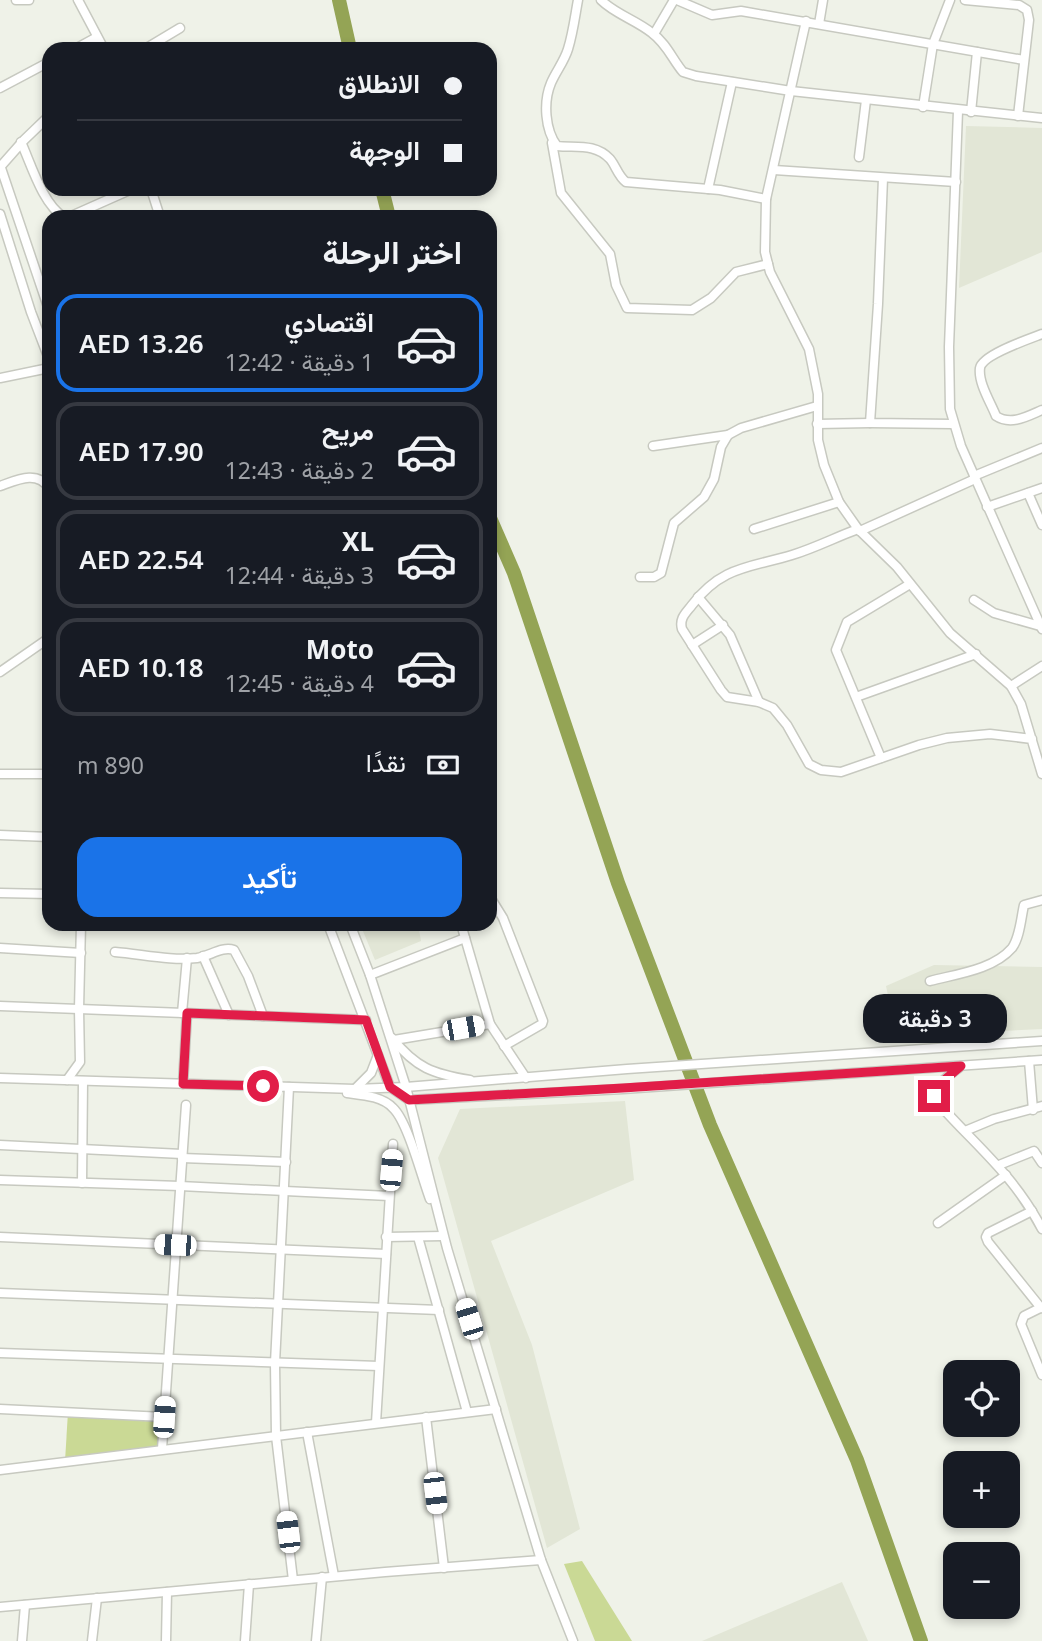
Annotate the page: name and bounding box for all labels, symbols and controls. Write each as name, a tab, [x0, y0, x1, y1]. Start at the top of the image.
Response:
text: الانطلاق	[338, 65, 420, 101]
text: الوجهة	[349, 132, 420, 168]
text: اختر الرحلة	[322, 230, 462, 273]
text: اقتصادي	[285, 304, 374, 340]
icon: car	[395, 312, 458, 375]
text: AED 13.26	[79, 325, 204, 361]
text: 1 دقيقة · 12:42	[225, 346, 374, 378]
text: مريح	[322, 412, 374, 448]
icon: car	[395, 420, 458, 483]
text: AED 17.90	[79, 433, 204, 469]
text: 2 دقيقة · 12:43	[225, 454, 374, 486]
text: XL	[342, 523, 374, 559]
icon: car	[395, 528, 458, 591]
text: AED 22.54	[79, 541, 204, 577]
text: 3 دقيقة · 12:44	[225, 559, 374, 591]
text: Moto	[306, 631, 374, 667]
icon: car	[395, 636, 458, 699]
text: AED 10.18	[79, 649, 204, 685]
text: 4 دقيقة · 12:45	[225, 667, 374, 699]
text: نقدًا	[366, 744, 406, 780]
icon: cash	[424, 746, 462, 784]
text: 890 m	[77, 749, 144, 781]
button: تأكيد	[77, 837, 462, 917]
callout: 3 دقيقة	[862, 995, 1006, 1044]
text: 3 دقيقة	[898, 1002, 972, 1034]
car	[441, 1014, 486, 1042]
route start	[247, 1070, 279, 1102]
route end	[918, 1080, 950, 1112]
car	[379, 1148, 404, 1192]
car	[154, 1234, 197, 1256]
car	[453, 1296, 486, 1342]
map controls	[943, 1360, 1020, 1619]
button: locate	[943, 1360, 1020, 1437]
car	[153, 1395, 176, 1439]
button: +	[943, 1451, 1020, 1528]
car	[423, 1471, 448, 1515]
car	[276, 1510, 301, 1554]
button: −	[943, 1542, 1020, 1619]

